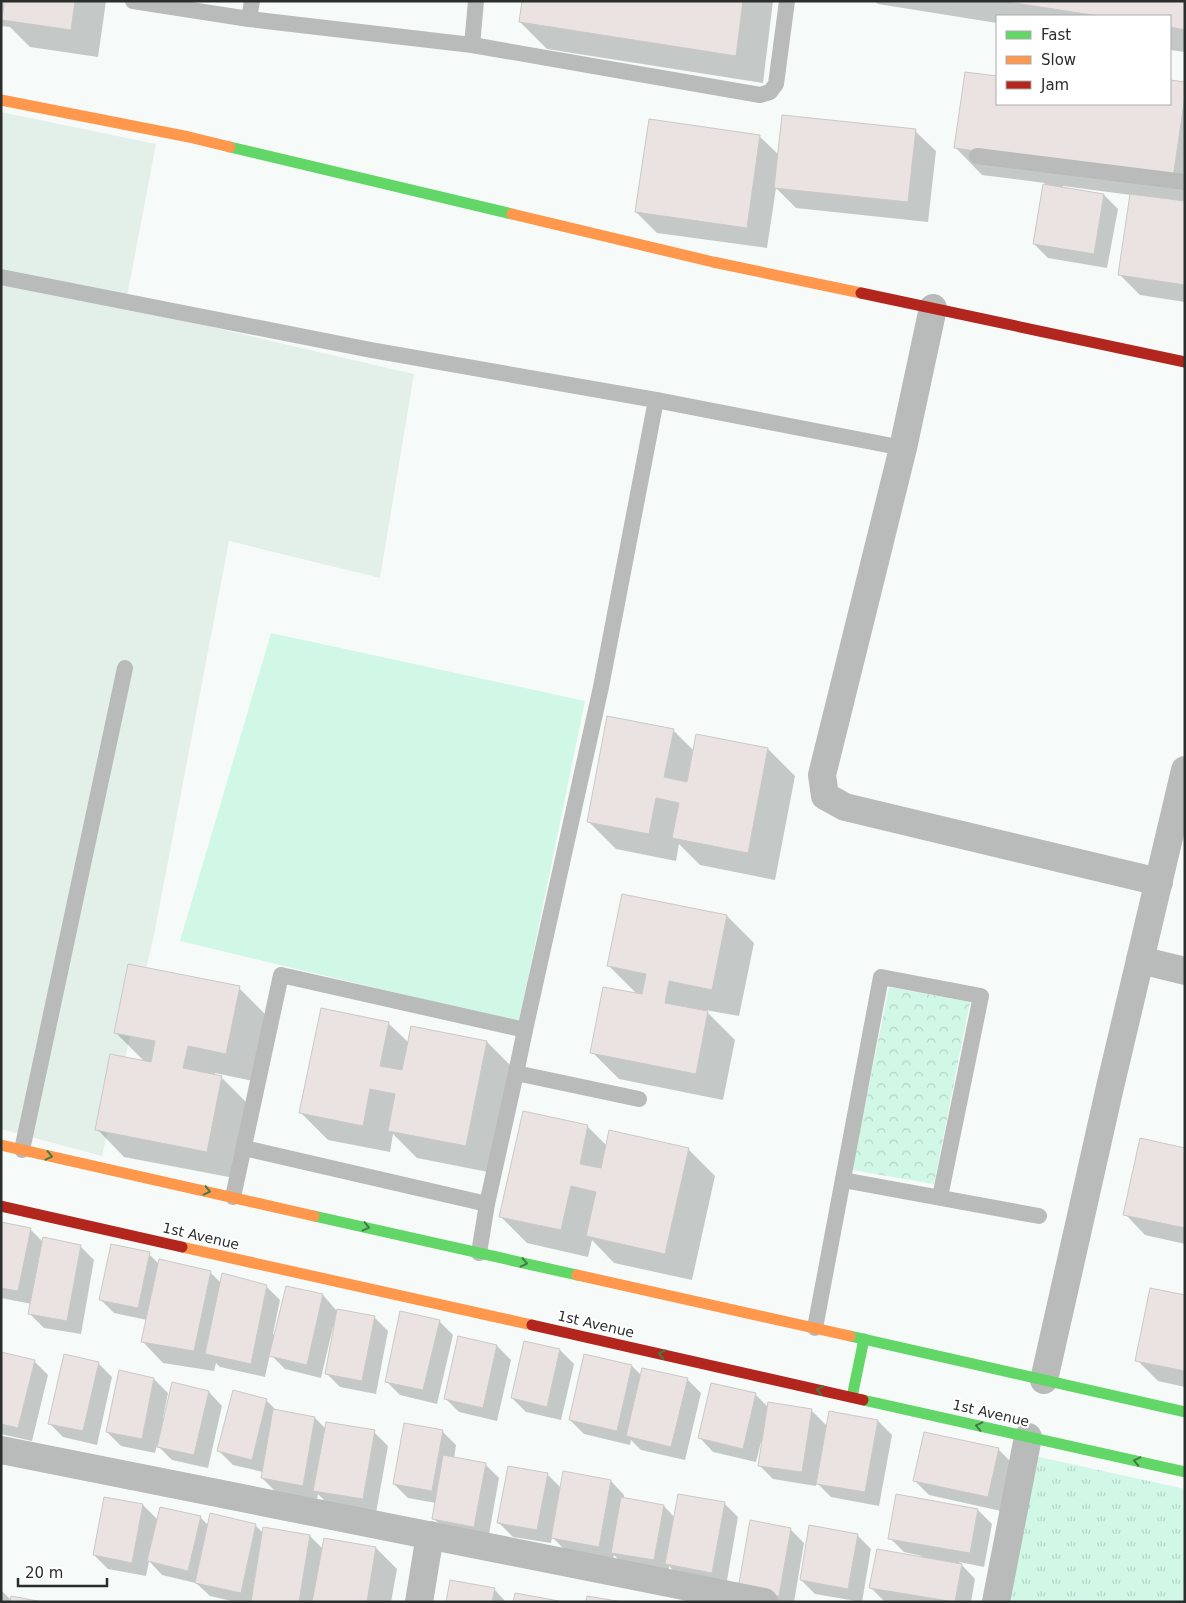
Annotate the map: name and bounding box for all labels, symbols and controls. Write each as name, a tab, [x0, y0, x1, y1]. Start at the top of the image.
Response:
legend	[996, 15, 1171, 105]
text: Fast	[1041, 26, 1071, 44]
text: Slow	[1041, 51, 1076, 69]
text: Jam	[1040, 76, 1069, 94]
one-way arrow	[44, 1150, 53, 1161]
one-way arrow	[203, 1186, 212, 1196]
street label: 1st Avenue	[161, 1219, 241, 1253]
one-way arrow	[361, 1221, 370, 1232]
one-way arrow	[520, 1257, 529, 1268]
street label: 1st Avenue	[556, 1307, 636, 1341]
one-way arrow	[657, 1350, 666, 1360]
one-way arrow	[816, 1385, 825, 1396]
street label: 1st Avenue	[951, 1396, 1031, 1430]
one-way arrow	[974, 1421, 983, 1432]
one-way arrow	[1133, 1456, 1142, 1467]
scale bar	[18, 1556, 106, 1588]
text: 20 m	[25, 1564, 63, 1582]

